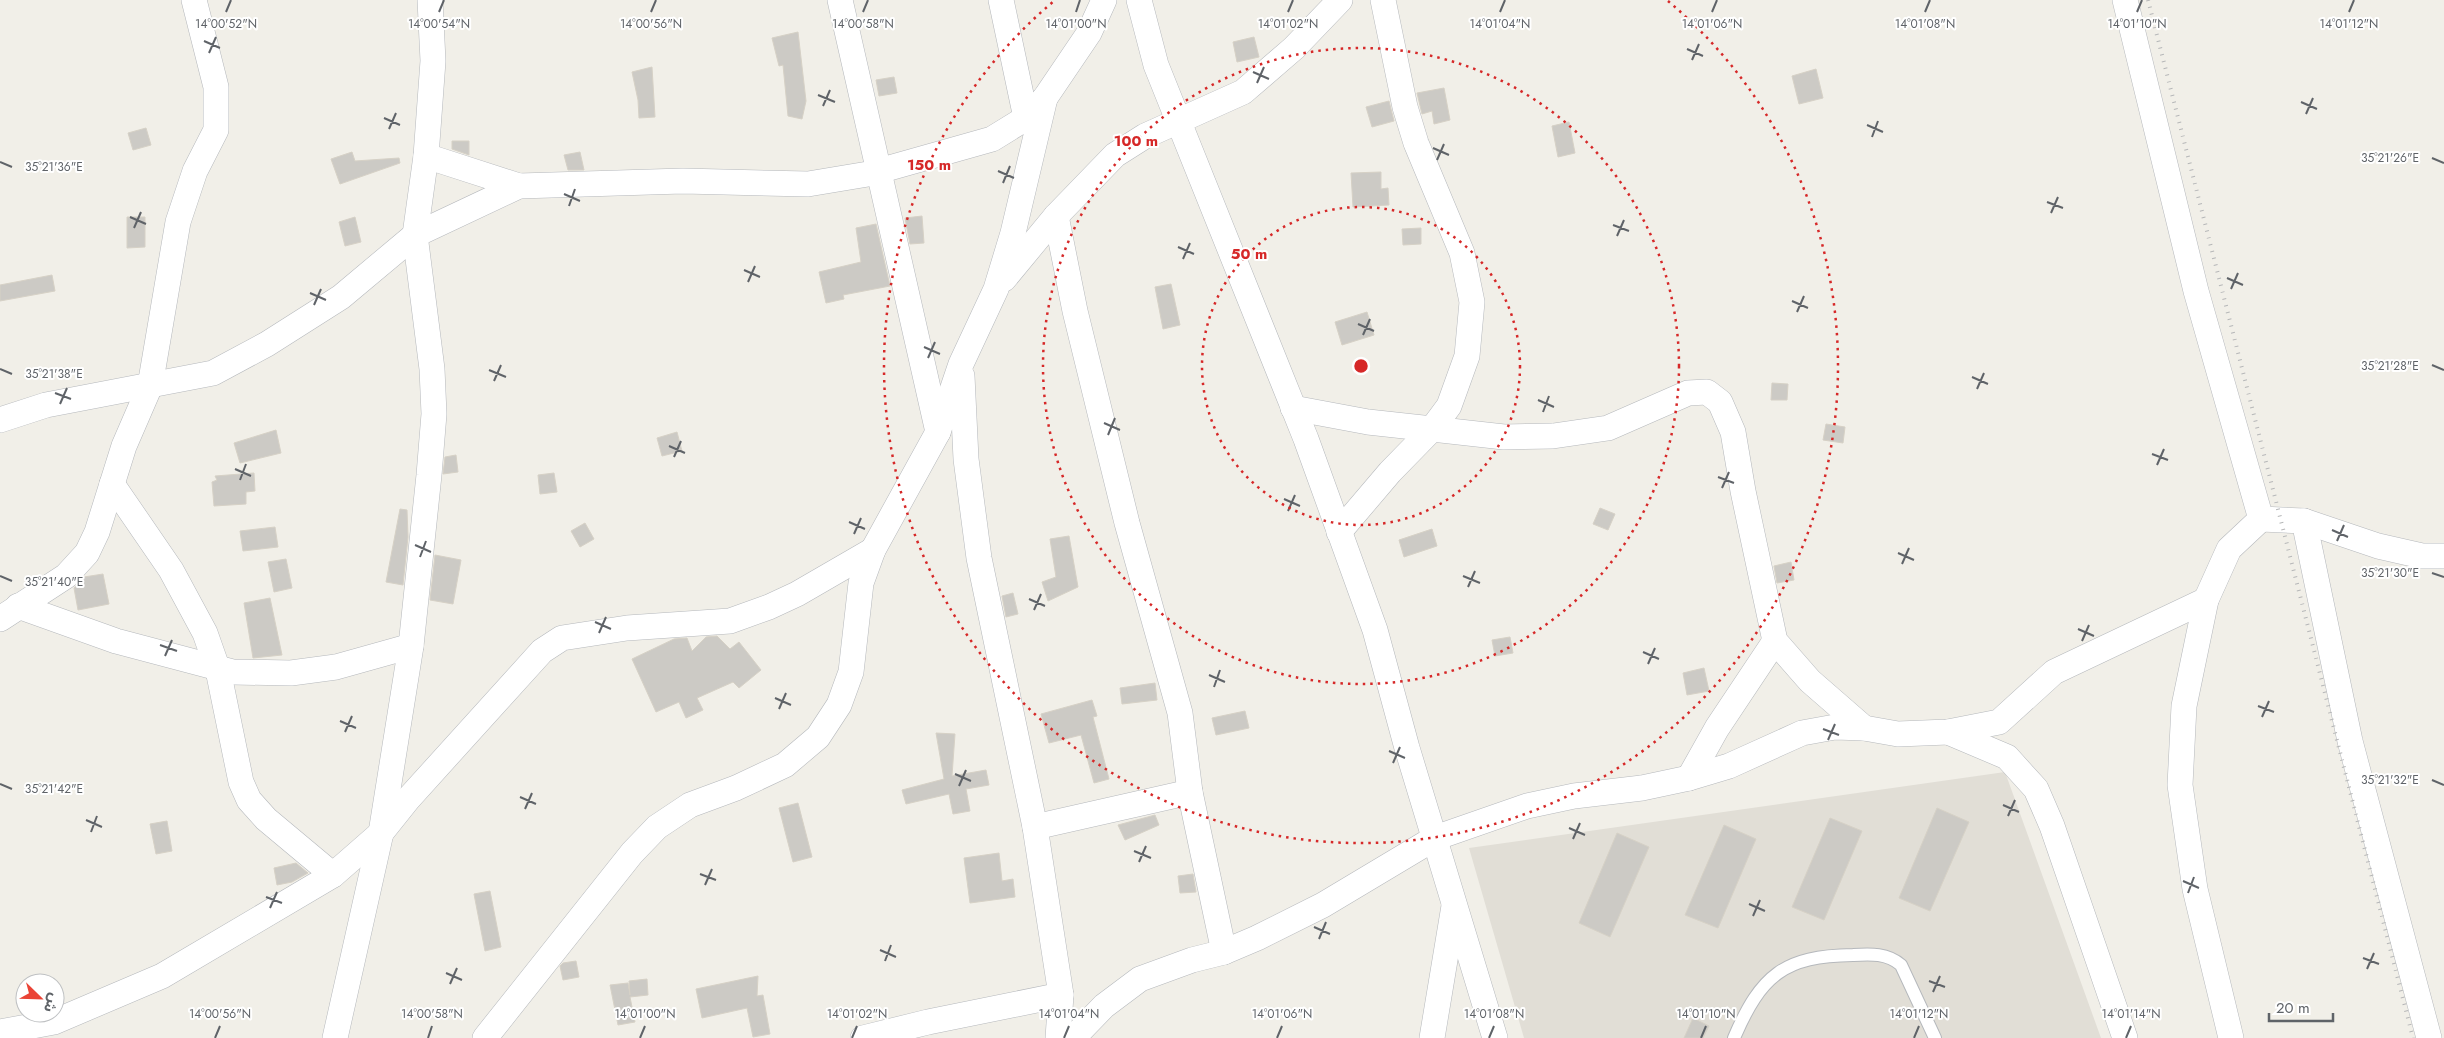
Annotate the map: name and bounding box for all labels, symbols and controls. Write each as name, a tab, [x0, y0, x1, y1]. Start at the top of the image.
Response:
text: 14°00'52"N	[195, 15, 257, 33]
text: 14°00'54"N	[408, 15, 470, 33]
text: 14°00'56"N	[620, 15, 682, 33]
text: 14°00'58"N	[832, 15, 894, 33]
text: 14°01'00"N	[1045, 15, 1107, 33]
text: 14°01'02"N	[1258, 15, 1318, 33]
text: 14°01'04"N	[1470, 15, 1530, 33]
text: 14°01'06"N	[1682, 15, 1742, 33]
text: 14°01'08"N	[1895, 15, 1955, 33]
text: 14°01'10"N	[2107, 15, 2167, 33]
text: 14°01'12"N	[2320, 15, 2378, 33]
text: 100 m	[1114, 130, 1158, 152]
text: 35°21'26"E	[2361, 149, 2419, 167]
text: 150 m	[907, 154, 951, 176]
text: 35°21'36"E	[25, 158, 83, 176]
text: 50 m	[1231, 243, 1267, 265]
centre of rings	[1352, 357, 1370, 375]
text: 35°21'28"E	[2361, 357, 2419, 375]
text: 35°21'38"E	[25, 365, 83, 383]
text: 35°21'30"E	[2361, 564, 2419, 582]
text: 35°21'40"E	[25, 573, 83, 591]
text: 35°21'32"E	[2361, 771, 2419, 789]
text: 35°21'42"E	[25, 780, 83, 798]
north arrow	[15, 973, 65, 1023]
text: ش	[39, 990, 65, 1016]
scale bar	[2269, 990, 2333, 1022]
text: 20 m	[2276, 997, 2310, 1019]
text: 14°00'56"N	[189, 1005, 251, 1023]
text: 14°00'58"N	[401, 1005, 463, 1023]
text: 14°01'00"N	[614, 1005, 676, 1023]
text: 14°01'02"N	[827, 1005, 887, 1023]
text: 14°01'04"N	[1039, 1005, 1099, 1023]
text: 14°01'06"N	[1252, 1005, 1312, 1023]
text: 14°01'08"N	[1464, 1005, 1524, 1023]
text: 14°01'10"N	[1676, 1005, 1736, 1023]
text: 14°01'12"N	[1890, 1005, 1948, 1023]
text: 14°01'14"N	[2101, 1005, 2161, 1023]

